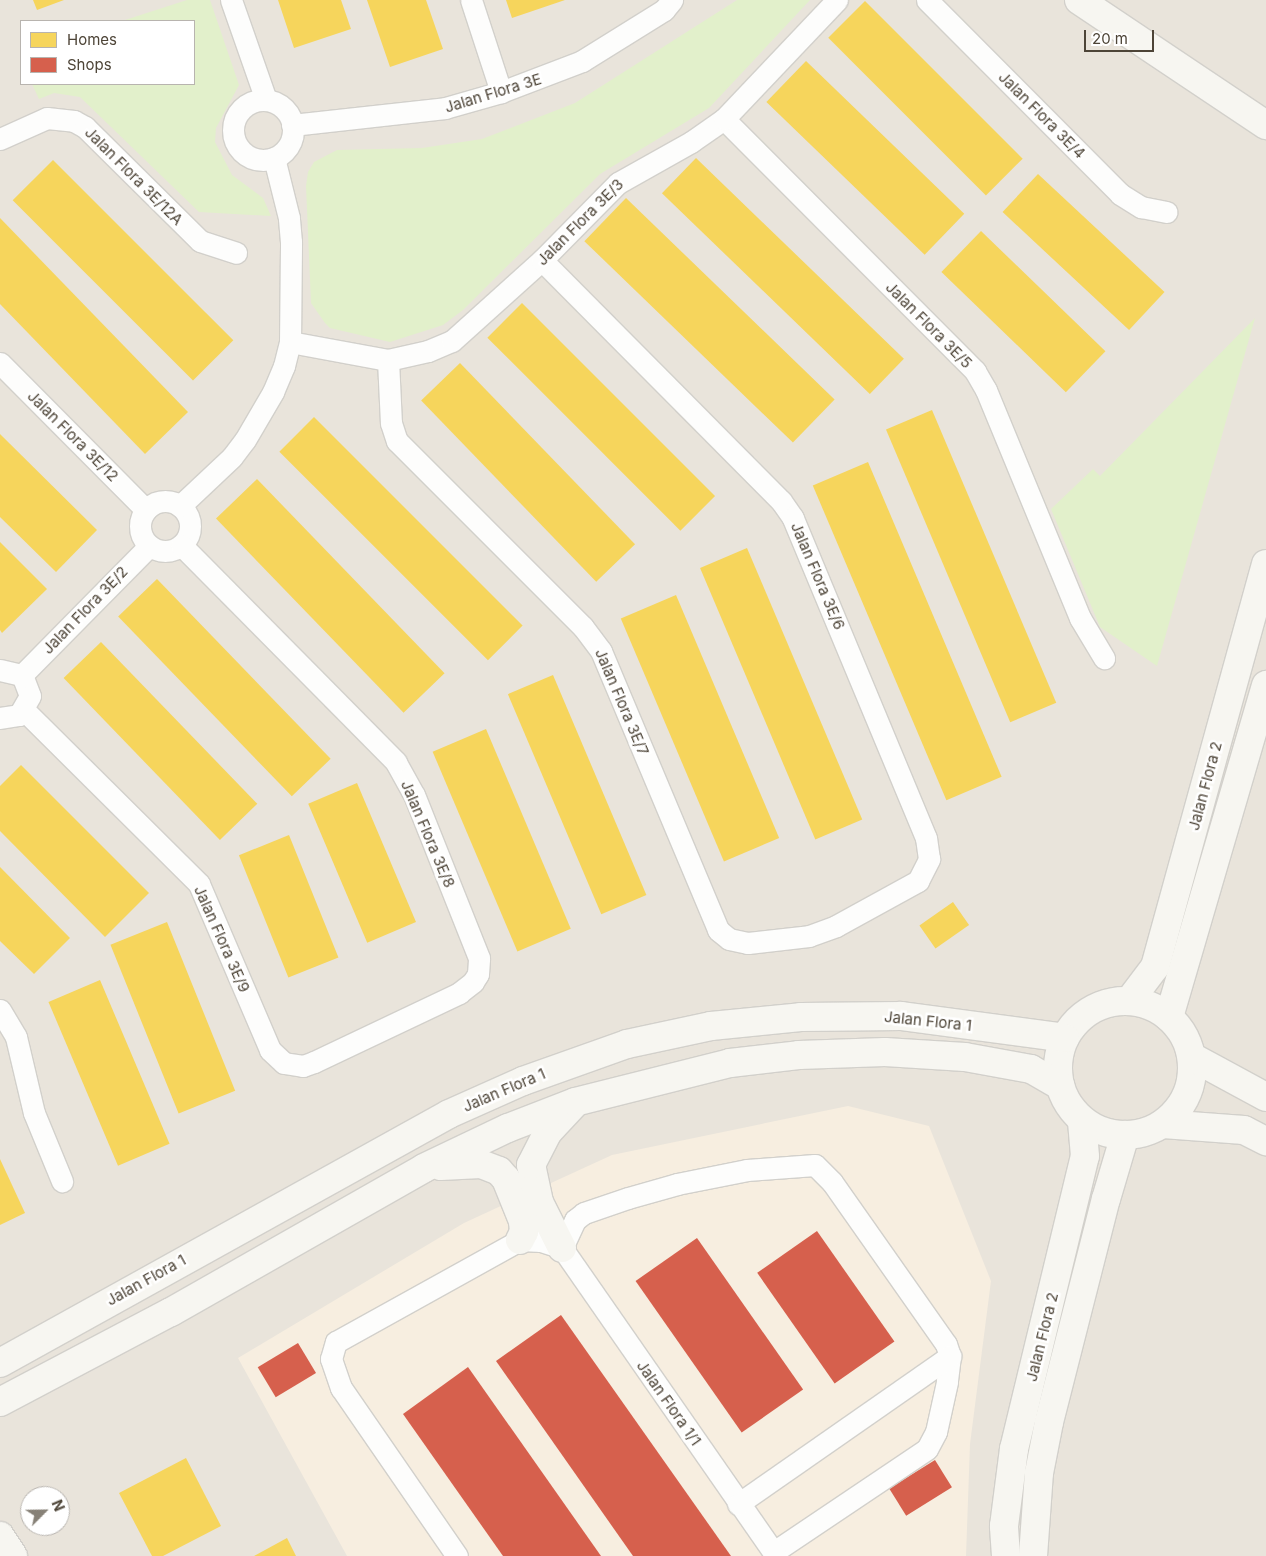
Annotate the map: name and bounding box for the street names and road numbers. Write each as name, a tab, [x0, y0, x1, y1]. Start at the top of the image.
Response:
street label: Jalan Flora 3E/4	[995, 68, 1089, 162]
street label: Jalan Flora 3E	[442, 70, 544, 116]
street label: Jalan Flora 3E/12A	[81, 123, 187, 229]
street label: Jalan Flora 3E/3	[533, 175, 627, 269]
street label: Jalan Flora 3E/5	[882, 278, 976, 372]
street label: Jalan Flora 3E/12	[24, 387, 122, 485]
street label: Jalan Flora 3E/6	[787, 520, 849, 632]
street label: Jalan Flora 3E/2	[39, 562, 131, 658]
street label: Jalan Flora 3E/7	[591, 646, 653, 758]
street label: Jalan Flora 2	[1185, 740, 1225, 832]
street label: Jalan Flora 3E/8	[397, 778, 459, 890]
street label: Jalan Flora 3E/9	[190, 883, 254, 995]
street label: Jalan Flora 1	[883, 1007, 973, 1035]
street label: Jalan Flora 1	[460, 1065, 548, 1115]
street label: Jalan Flora 1	[103, 1251, 189, 1309]
street label: Jalan Flora 2	[1022, 1291, 1062, 1383]
street label: Jalan Flora 1/1	[633, 1357, 705, 1449]

